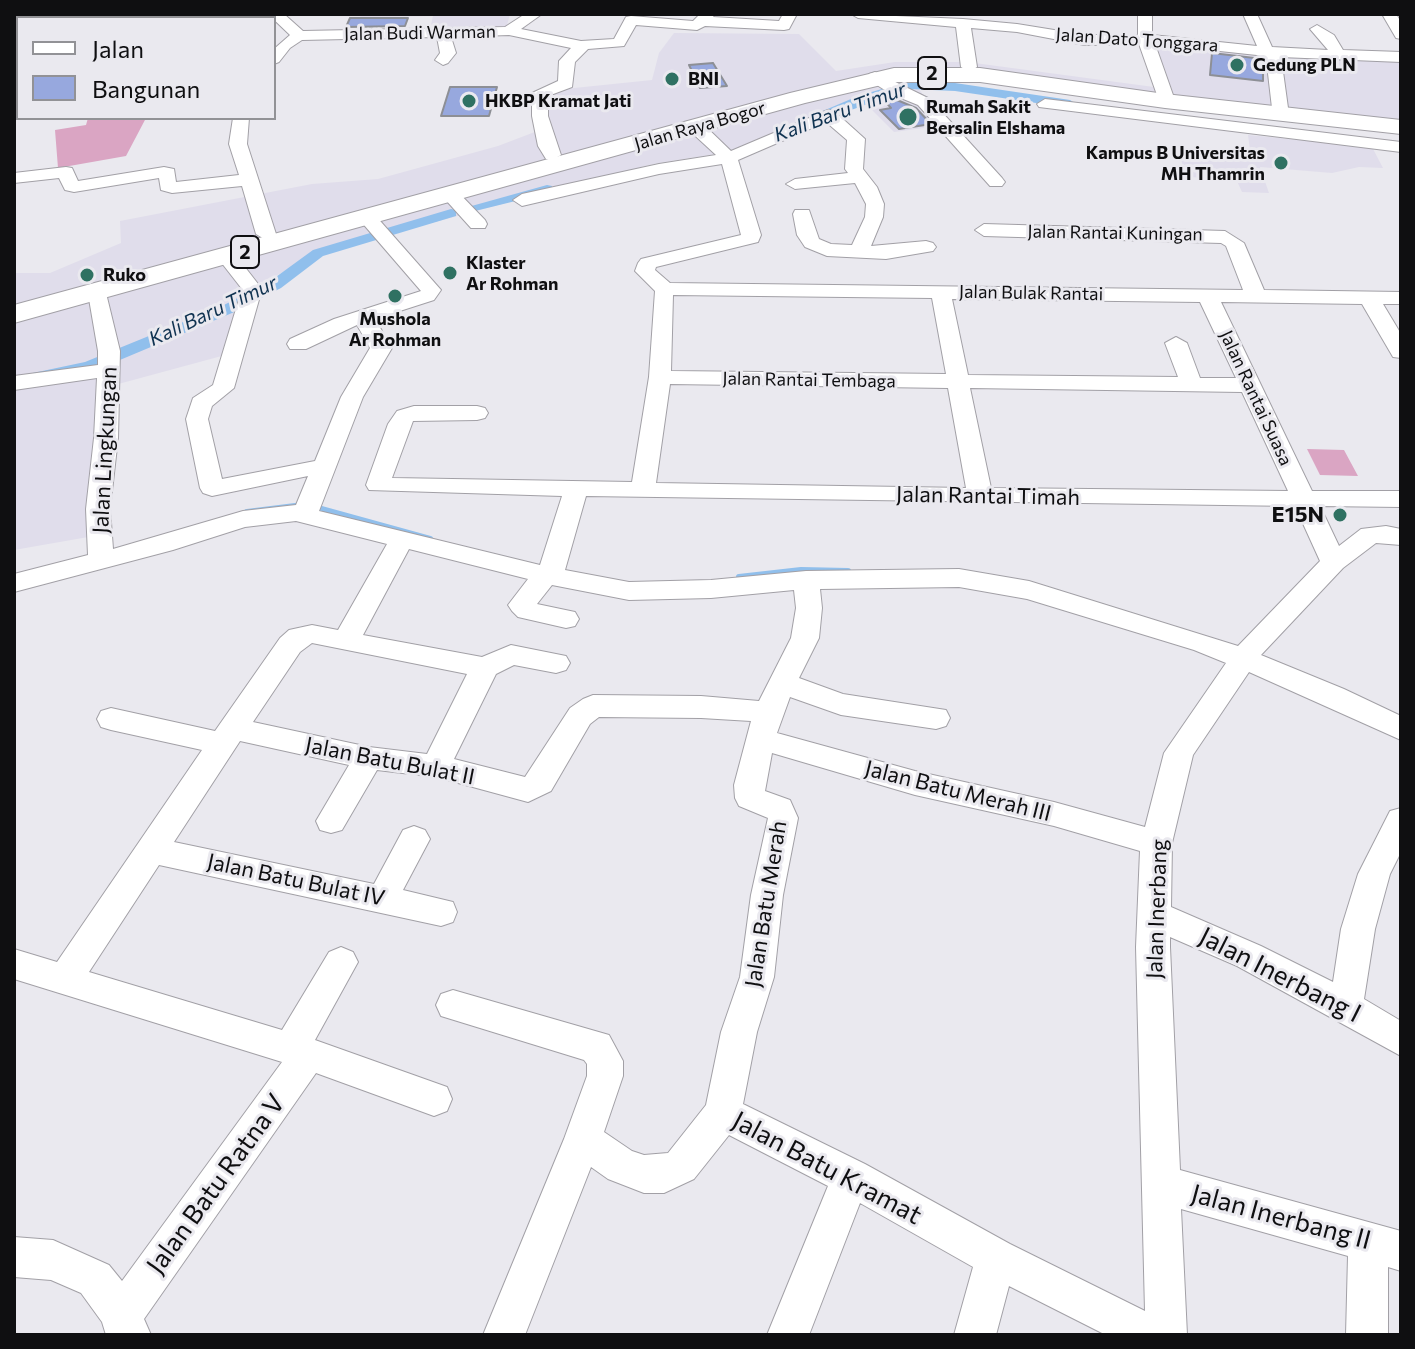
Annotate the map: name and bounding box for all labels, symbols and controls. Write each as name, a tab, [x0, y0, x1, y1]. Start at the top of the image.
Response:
legend	[16, 16, 276, 120]
street label: Jalan Budi Warman	[344, 21, 496, 45]
street label: Jalan Dato Tonggara	[1055, 24, 1219, 56]
text: Jalan	[92, 34, 144, 63]
place label: Gedung PLN	[1253, 54, 1356, 76]
marker: Gedung PLN	[1228, 56, 1246, 74]
road number: 2	[918, 57, 946, 89]
place label: BNI	[688, 68, 719, 90]
marker: BNI	[663, 70, 681, 88]
text: Bangunan	[92, 74, 200, 103]
water label: Kali Baru Timur	[771, 77, 909, 147]
place label: HKBP Kramat Jati	[485, 90, 632, 112]
marker: HKBP Kramat Jati	[460, 92, 478, 110]
place label: Rumah Sakit Bersalin Elshama	[926, 96, 1065, 138]
street label: Jalan Raya Bogor	[632, 97, 768, 155]
marker: Rumah Sakit Bersalin Elshama	[897, 106, 919, 128]
place label: Kampus B Universitas MH Thamrin	[1086, 142, 1265, 184]
marker: Kampus B Universitas MH Thamrin	[1272, 154, 1290, 172]
street label: Jalan Rantai Kuningan	[1027, 221, 1203, 245]
road number: 2	[231, 236, 259, 268]
place label: Klaster Ar Rohman	[466, 252, 558, 294]
place label: Ruko	[103, 264, 146, 286]
marker: Klaster Ar Rohman	[441, 264, 459, 282]
marker: Ruko	[78, 266, 96, 284]
water label: Kali Baru Timur	[145, 271, 281, 351]
street label: Jalan Bulak Rantai	[959, 281, 1103, 305]
marker: Mushola Ar Rohman	[386, 287, 404, 305]
place label: Mushola Ar Rohman	[349, 308, 441, 350]
street label: Jalan Rantai Suasa	[1215, 327, 1297, 469]
street label: Jalan Lingkungan	[87, 366, 123, 534]
street label: Jalan Rantai Tembaga	[722, 368, 896, 392]
street label: Jalan Rantai Timah	[896, 481, 1080, 511]
place label: E15N	[1272, 502, 1324, 528]
marker: E15N	[1331, 506, 1349, 524]
street label: Jalan Batu Bulat II	[303, 732, 477, 790]
street label: Jalan Batu Merah III	[862, 755, 1054, 827]
street label: Jalan Batu Merah	[740, 819, 792, 989]
street label: Jalan Inerbang	[1141, 839, 1173, 979]
street label: Jalan Batu Bulat IV	[205, 848, 387, 912]
street label: Jalan Inerbang I	[1194, 921, 1366, 1029]
street label: Jalan Batu Ratna V	[140, 1088, 292, 1280]
street label: Jalan Batu Kramat	[727, 1105, 927, 1231]
street label: Jalan Inerbang II	[1188, 1178, 1374, 1256]

